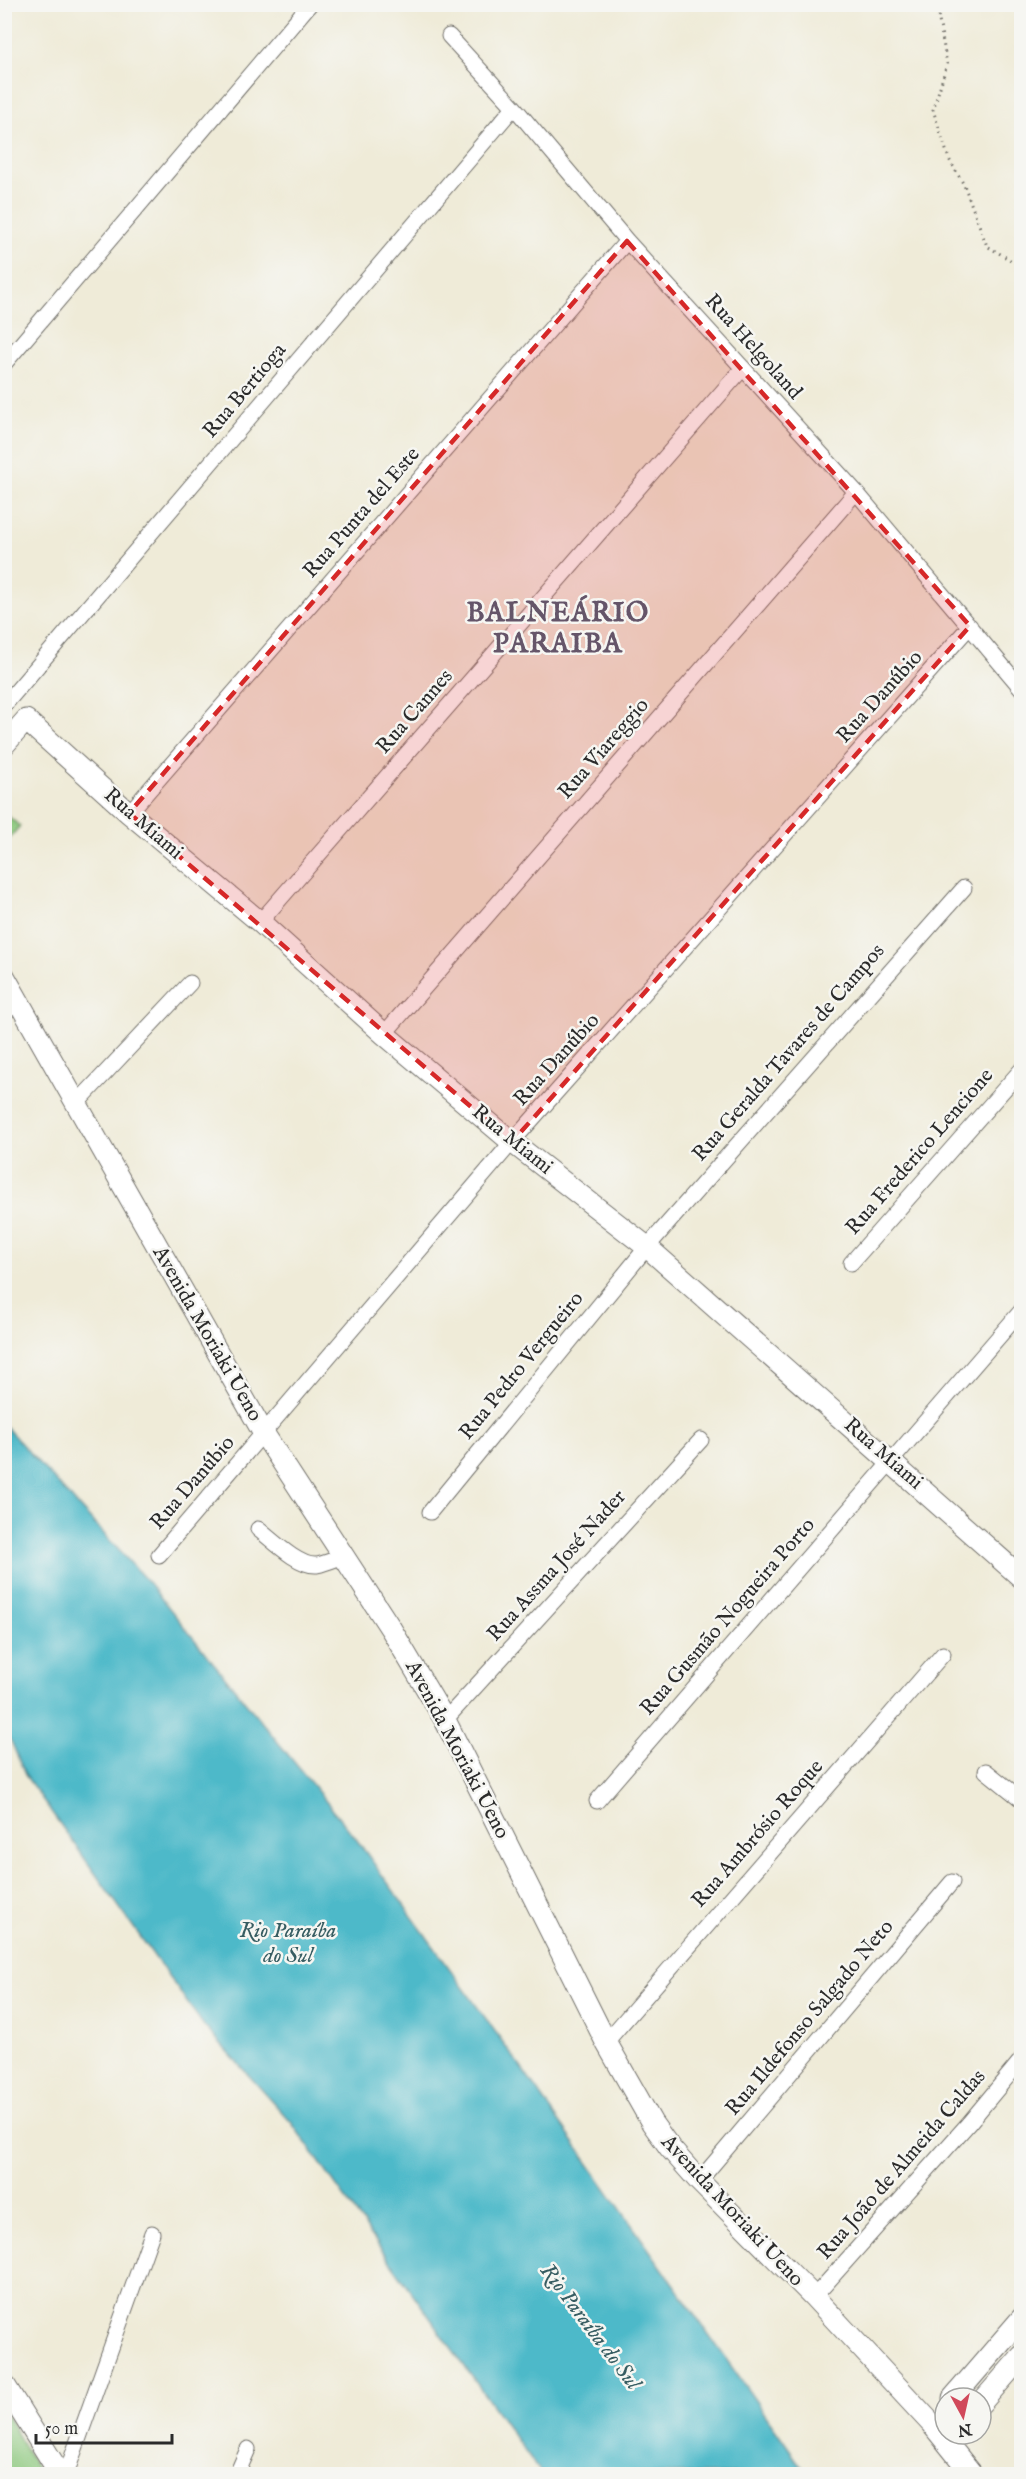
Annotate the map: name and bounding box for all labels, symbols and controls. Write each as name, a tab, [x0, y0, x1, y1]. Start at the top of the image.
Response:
street label: Rua Helgoland	[698, 288, 808, 406]
street label: Rua Bertioga	[197, 337, 293, 444]
street label: Rua Punta del Este	[298, 441, 427, 584]
district label: BALNEÁRIO PARAIBA	[466, 595, 650, 662]
street label: Rua Danúbio	[831, 645, 929, 749]
street label: Rua Cannes	[371, 664, 459, 760]
street label: Rua Viareggio	[553, 693, 655, 805]
street label: Rua Miami	[98, 782, 188, 866]
street label: Rua Geralda Tavares de Campos	[687, 938, 891, 1168]
street label: Rua Danúbio	[508, 1008, 606, 1112]
street label: Rua Frederico Lencione	[840, 1063, 1000, 1241]
street label: Rua Miami	[466, 1099, 558, 1181]
street label: Avenida Moriaki Ueno	[145, 1241, 268, 1427]
street label: Rua Pedro Vergueiro	[454, 1286, 590, 1446]
street label: Rua Miami	[838, 1412, 928, 1496]
street label: Rua Danúbio	[145, 1430, 241, 1536]
street label: Rua Assma José Nader	[482, 1484, 633, 1648]
street label: Rua Gusmão Nogueira Porto	[635, 1512, 821, 1722]
street label: Avenida Moriaki Ueno	[398, 1655, 515, 1844]
street label: Rua Ambrósio Roque	[686, 1754, 830, 1914]
street label: Rua Ildefonso Salgado Neto	[720, 1914, 900, 2122]
water label: Rio Paraíba do Sul	[240, 1917, 337, 1970]
street label: Rua João de Almeida Caldas	[812, 2064, 992, 2266]
street label: Avenida Moriaki Ueno	[654, 2129, 809, 2293]
water label: Rio Paraíba do Sul	[533, 2258, 648, 2397]
north arrow	[933, 2386, 993, 2446]
scale bar	[36, 2407, 172, 2445]
text: 50 m	[45, 2418, 78, 2441]
text: N	[956, 2418, 974, 2440]

